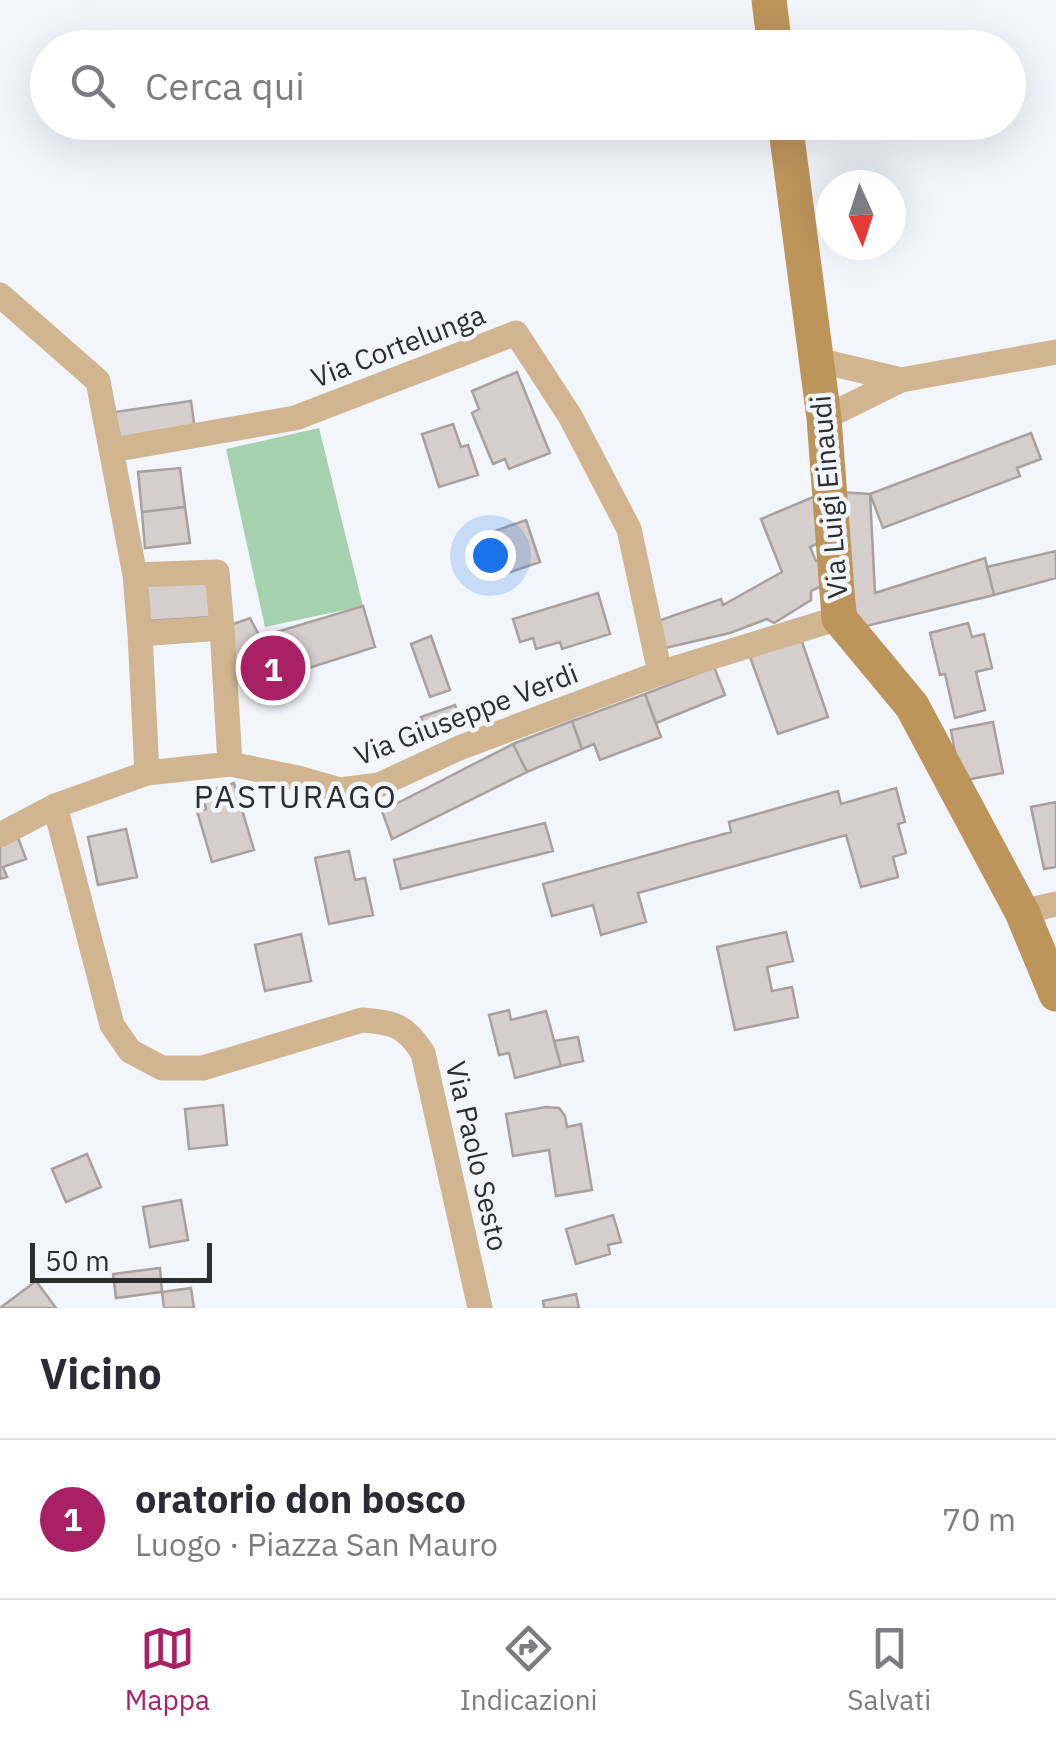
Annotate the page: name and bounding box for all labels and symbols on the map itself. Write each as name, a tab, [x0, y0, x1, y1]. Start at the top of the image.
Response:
north arrow	[816, 170, 906, 260]
street label: Via Cortelunga	[306, 295, 490, 396]
street label: Via Luigi Einaudi	[801, 394, 856, 600]
your location	[465, 530, 516, 581]
pin: 1	[240, 630, 306, 706]
street label: Via Giuseppe Verdi	[349, 654, 583, 773]
district label: PASTURAGO	[194, 775, 398, 817]
street label: Via Paolo Sesto	[438, 1058, 517, 1254]
scale bar	[30, 1238, 212, 1282]

